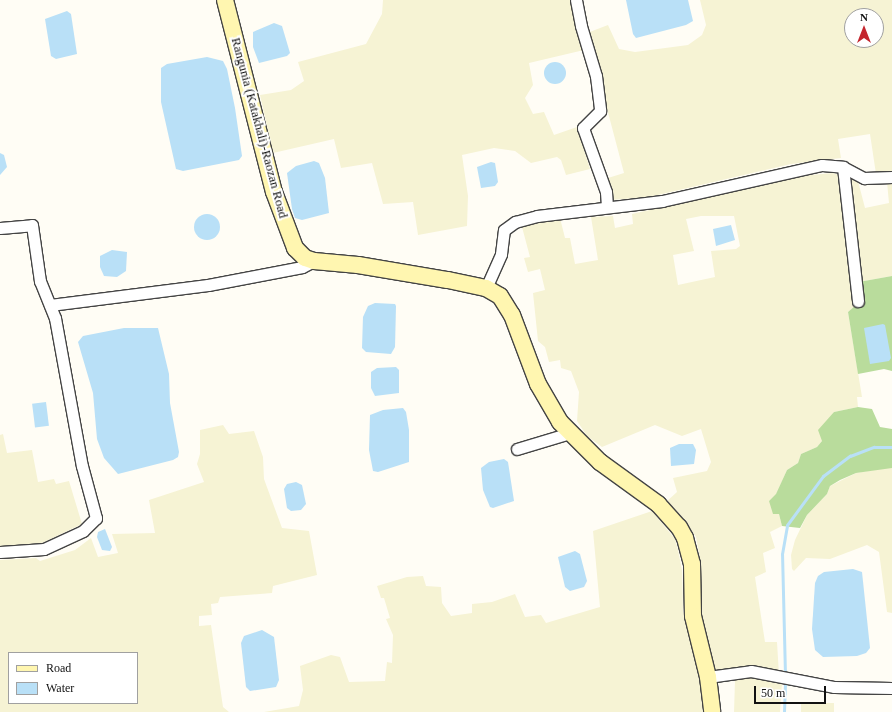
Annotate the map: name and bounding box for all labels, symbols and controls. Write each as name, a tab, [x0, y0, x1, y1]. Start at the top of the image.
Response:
north arrow	[844, 8, 884, 48]
text: N	[860, 11, 868, 23]
street label: Rangunia (Katakhali)-Raozan Road	[227, 36, 291, 220]
legend	[8, 652, 138, 704]
text: Road	[46, 661, 71, 675]
scale bar	[756, 678, 828, 704]
text: Water	[46, 681, 74, 695]
text: 50 m	[761, 686, 785, 700]

